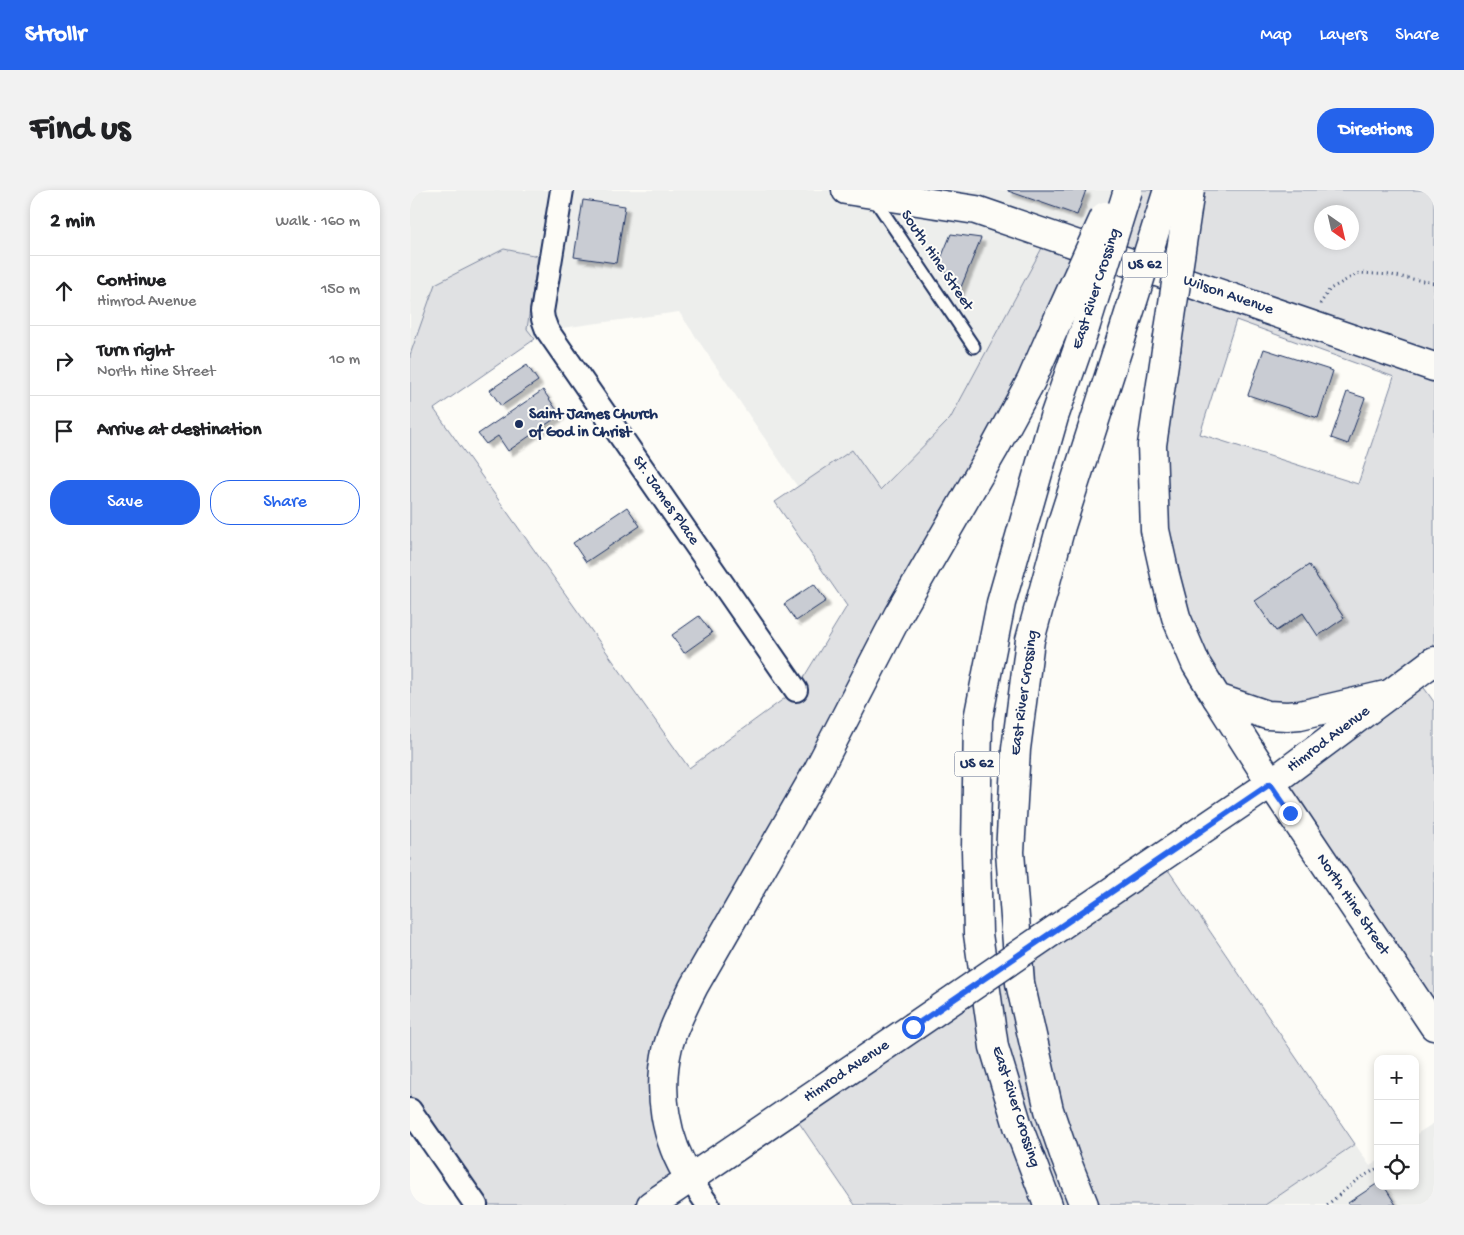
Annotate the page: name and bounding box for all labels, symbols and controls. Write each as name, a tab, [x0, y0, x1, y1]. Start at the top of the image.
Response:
text: Strollr	[25, 21, 86, 50]
text: Map	[1260, 25, 1292, 46]
text: Layers	[1320, 25, 1367, 46]
text: Share	[1395, 25, 1439, 46]
button: Directions	[1317, 108, 1434, 153]
text: Find us	[30, 110, 130, 151]
north arrow	[1314, 205, 1359, 250]
street label: South Hine Street	[895, 207, 977, 316]
text: 2 min	[50, 210, 95, 235]
text: Walk · 160 m	[275, 213, 360, 232]
street label: East River Crossing	[1068, 226, 1126, 352]
road number: US 62	[1122, 252, 1168, 278]
text: Continue	[97, 270, 166, 293]
street label: Wilson Avenue	[1180, 272, 1276, 321]
icon: ahead	[50, 277, 78, 305]
text: 150 m	[321, 281, 360, 300]
text: Himrod Avenue	[97, 293, 196, 312]
text: Turn right	[97, 340, 173, 363]
icon: right	[50, 347, 78, 375]
text: 10 m	[329, 351, 360, 370]
text: North Hine Street	[97, 363, 215, 382]
place label: Saint James Church of God in Christ	[528, 406, 658, 443]
icon: arrive	[50, 417, 78, 445]
marker: Saint James Church of God in Christ	[513, 418, 525, 430]
text: Arrive at destination	[97, 419, 261, 442]
street label: St. James Place	[627, 453, 703, 550]
button: Save	[50, 480, 200, 525]
button: Share	[210, 480, 360, 525]
street label: East River Crossing	[1007, 629, 1043, 757]
street label: Himrod Avenue	[1284, 702, 1375, 777]
road number: US 62	[954, 752, 1000, 776]
route end	[1279, 802, 1302, 825]
street label: North Hine Street	[1311, 851, 1394, 961]
route start	[902, 1016, 925, 1039]
street label: Himrod Avenue	[801, 1036, 894, 1108]
street label: East River Crossing	[986, 1044, 1044, 1170]
map controls	[1374, 1055, 1419, 1190]
button: +	[1374, 1055, 1419, 1100]
button: −	[1374, 1100, 1419, 1145]
button: locate	[1374, 1145, 1419, 1190]

